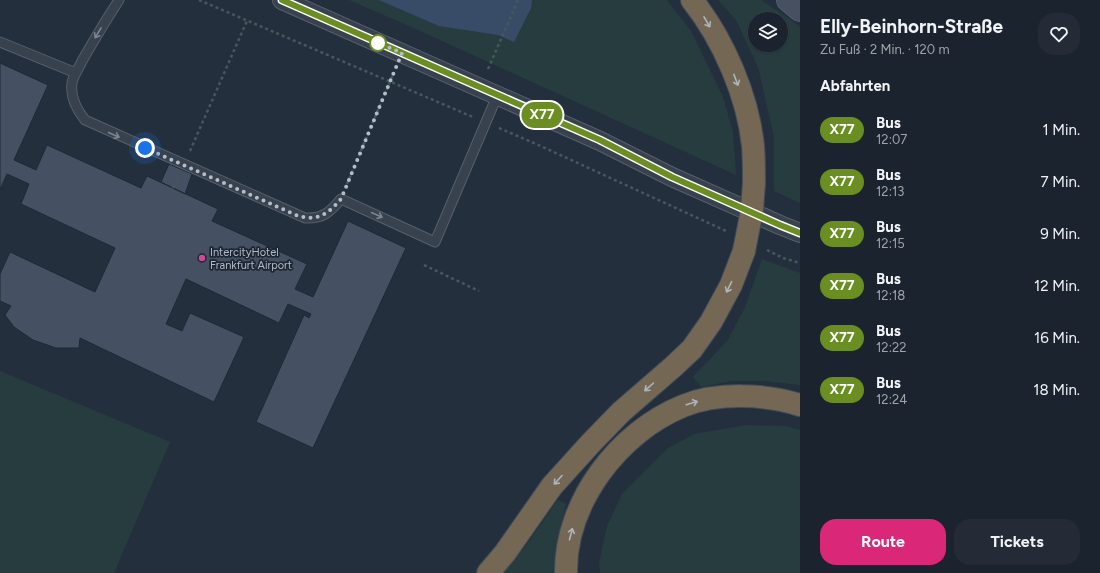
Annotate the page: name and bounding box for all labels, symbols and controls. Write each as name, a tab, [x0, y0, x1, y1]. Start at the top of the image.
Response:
map controls	[748, 12, 788, 52]
button: layers	[748, 12, 788, 52]
button: heart	[1038, 13, 1080, 55]
text: Elly-Beinhorn-Straße	[820, 15, 1003, 38]
one-way arrow	[703, 16, 711, 28]
one-way arrow	[93, 27, 101, 39]
unlabelled marker	[369, 34, 387, 52]
text: Zu Fuß · 2 Min. · 120 m	[820, 42, 949, 57]
one-way arrow	[732, 74, 740, 86]
text: Abfahrten	[820, 77, 890, 95]
line badge: X77	[519, 102, 565, 128]
text: X77	[529, 106, 555, 123]
text: Bus	[876, 114, 901, 132]
text: X77	[829, 121, 855, 138]
text: 1 Min.	[1042, 121, 1080, 139]
one-way arrow	[108, 131, 120, 139]
text: 12:07	[876, 132, 907, 147]
your location	[135, 138, 155, 158]
text: Bus	[876, 166, 901, 184]
text: X77	[829, 173, 855, 190]
text: 7 Min.	[1041, 173, 1080, 191]
text: 12:13	[876, 184, 904, 199]
one-way arrow	[370, 212, 382, 219]
text: Bus	[876, 218, 901, 236]
text: X77	[829, 225, 855, 242]
text: 9 Min.	[1040, 225, 1080, 243]
text: 12:15	[876, 236, 905, 251]
place label: IntercityHotel Frankfurt Airport	[210, 246, 292, 272]
marker: IntercityHotel Frankfurt Airport	[197, 253, 207, 263]
text: Bus	[876, 270, 901, 288]
text: X77	[829, 277, 855, 294]
text: 12 Min.	[1034, 277, 1080, 295]
one-way arrow	[725, 281, 732, 293]
text: 12:18	[876, 288, 905, 303]
text: Bus	[876, 322, 901, 340]
text: X77	[829, 329, 855, 346]
text: 16 Min.	[1034, 329, 1080, 347]
text: 12:22	[876, 340, 906, 355]
text: Bus	[876, 374, 901, 392]
text: X77	[829, 381, 855, 398]
text: 18 Min.	[1033, 381, 1080, 399]
one-way arrow	[644, 382, 654, 391]
text: 12:24	[876, 392, 907, 407]
one-way arrow	[686, 399, 699, 406]
one-way arrow	[553, 475, 563, 485]
button: Route	[820, 519, 946, 565]
button: Tickets	[954, 519, 1080, 565]
one-way arrow	[568, 528, 575, 541]

